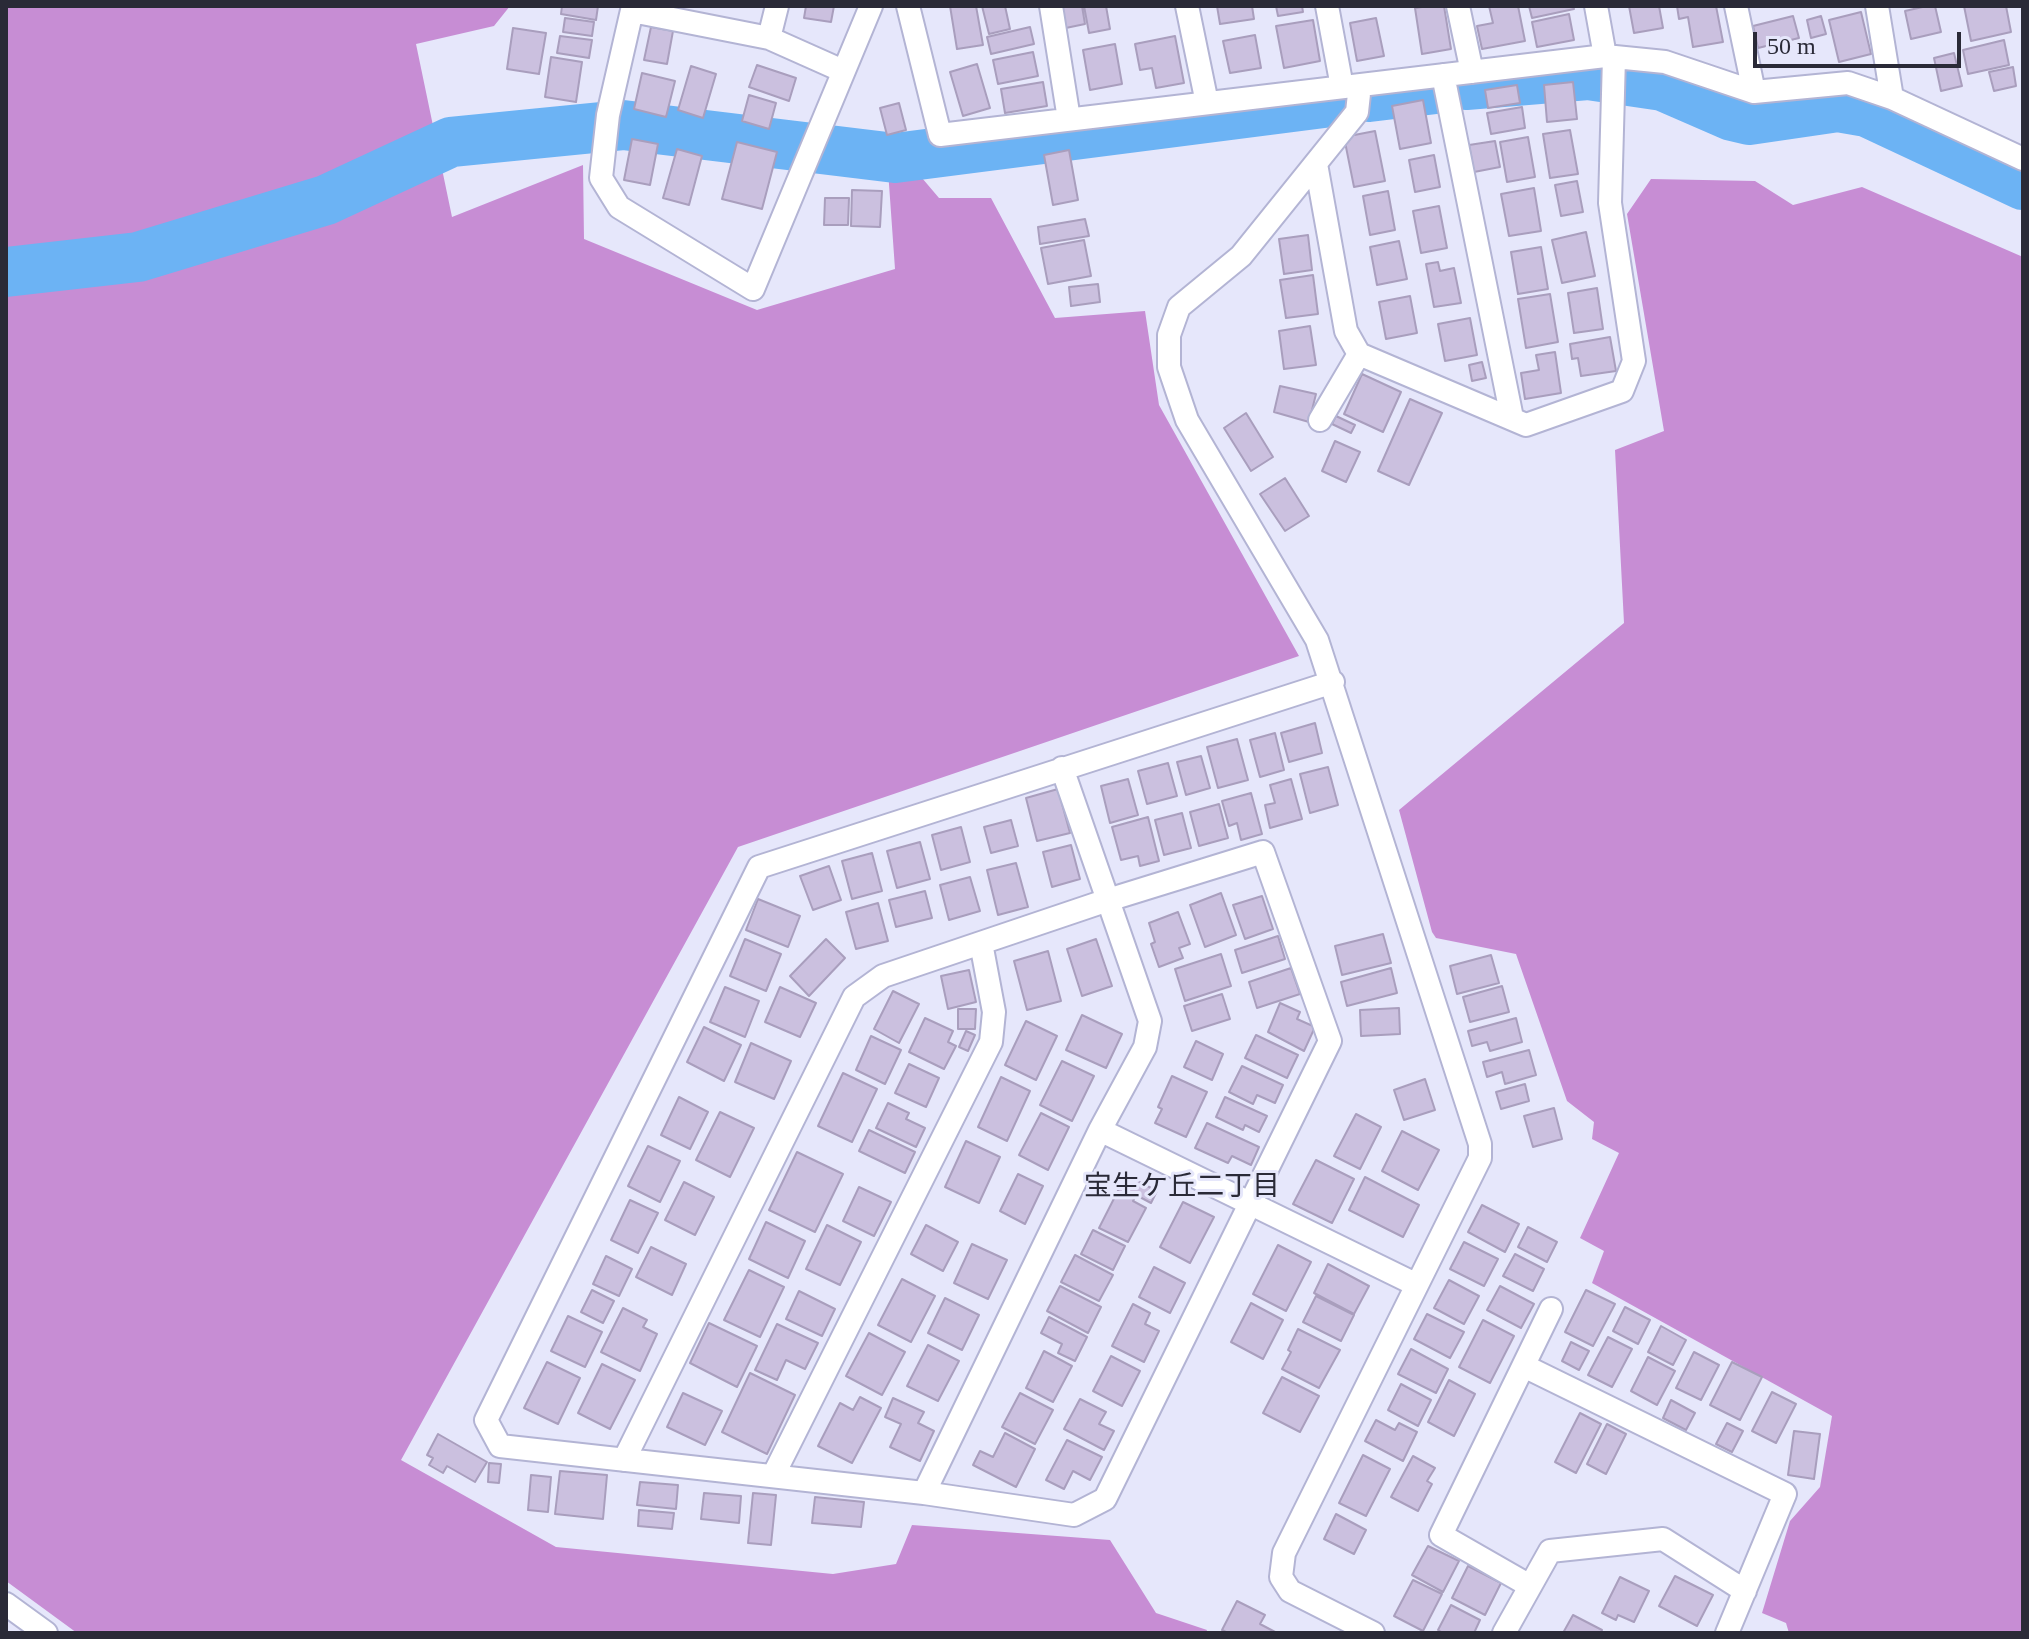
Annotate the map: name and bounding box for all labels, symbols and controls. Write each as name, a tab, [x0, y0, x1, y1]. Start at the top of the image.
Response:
scale bar	[1757, 16, 1965, 66]
text: 50 m	[1767, 33, 1816, 59]
district label: 宝生ケ丘二丁目	[1084, 1167, 1280, 1201]

